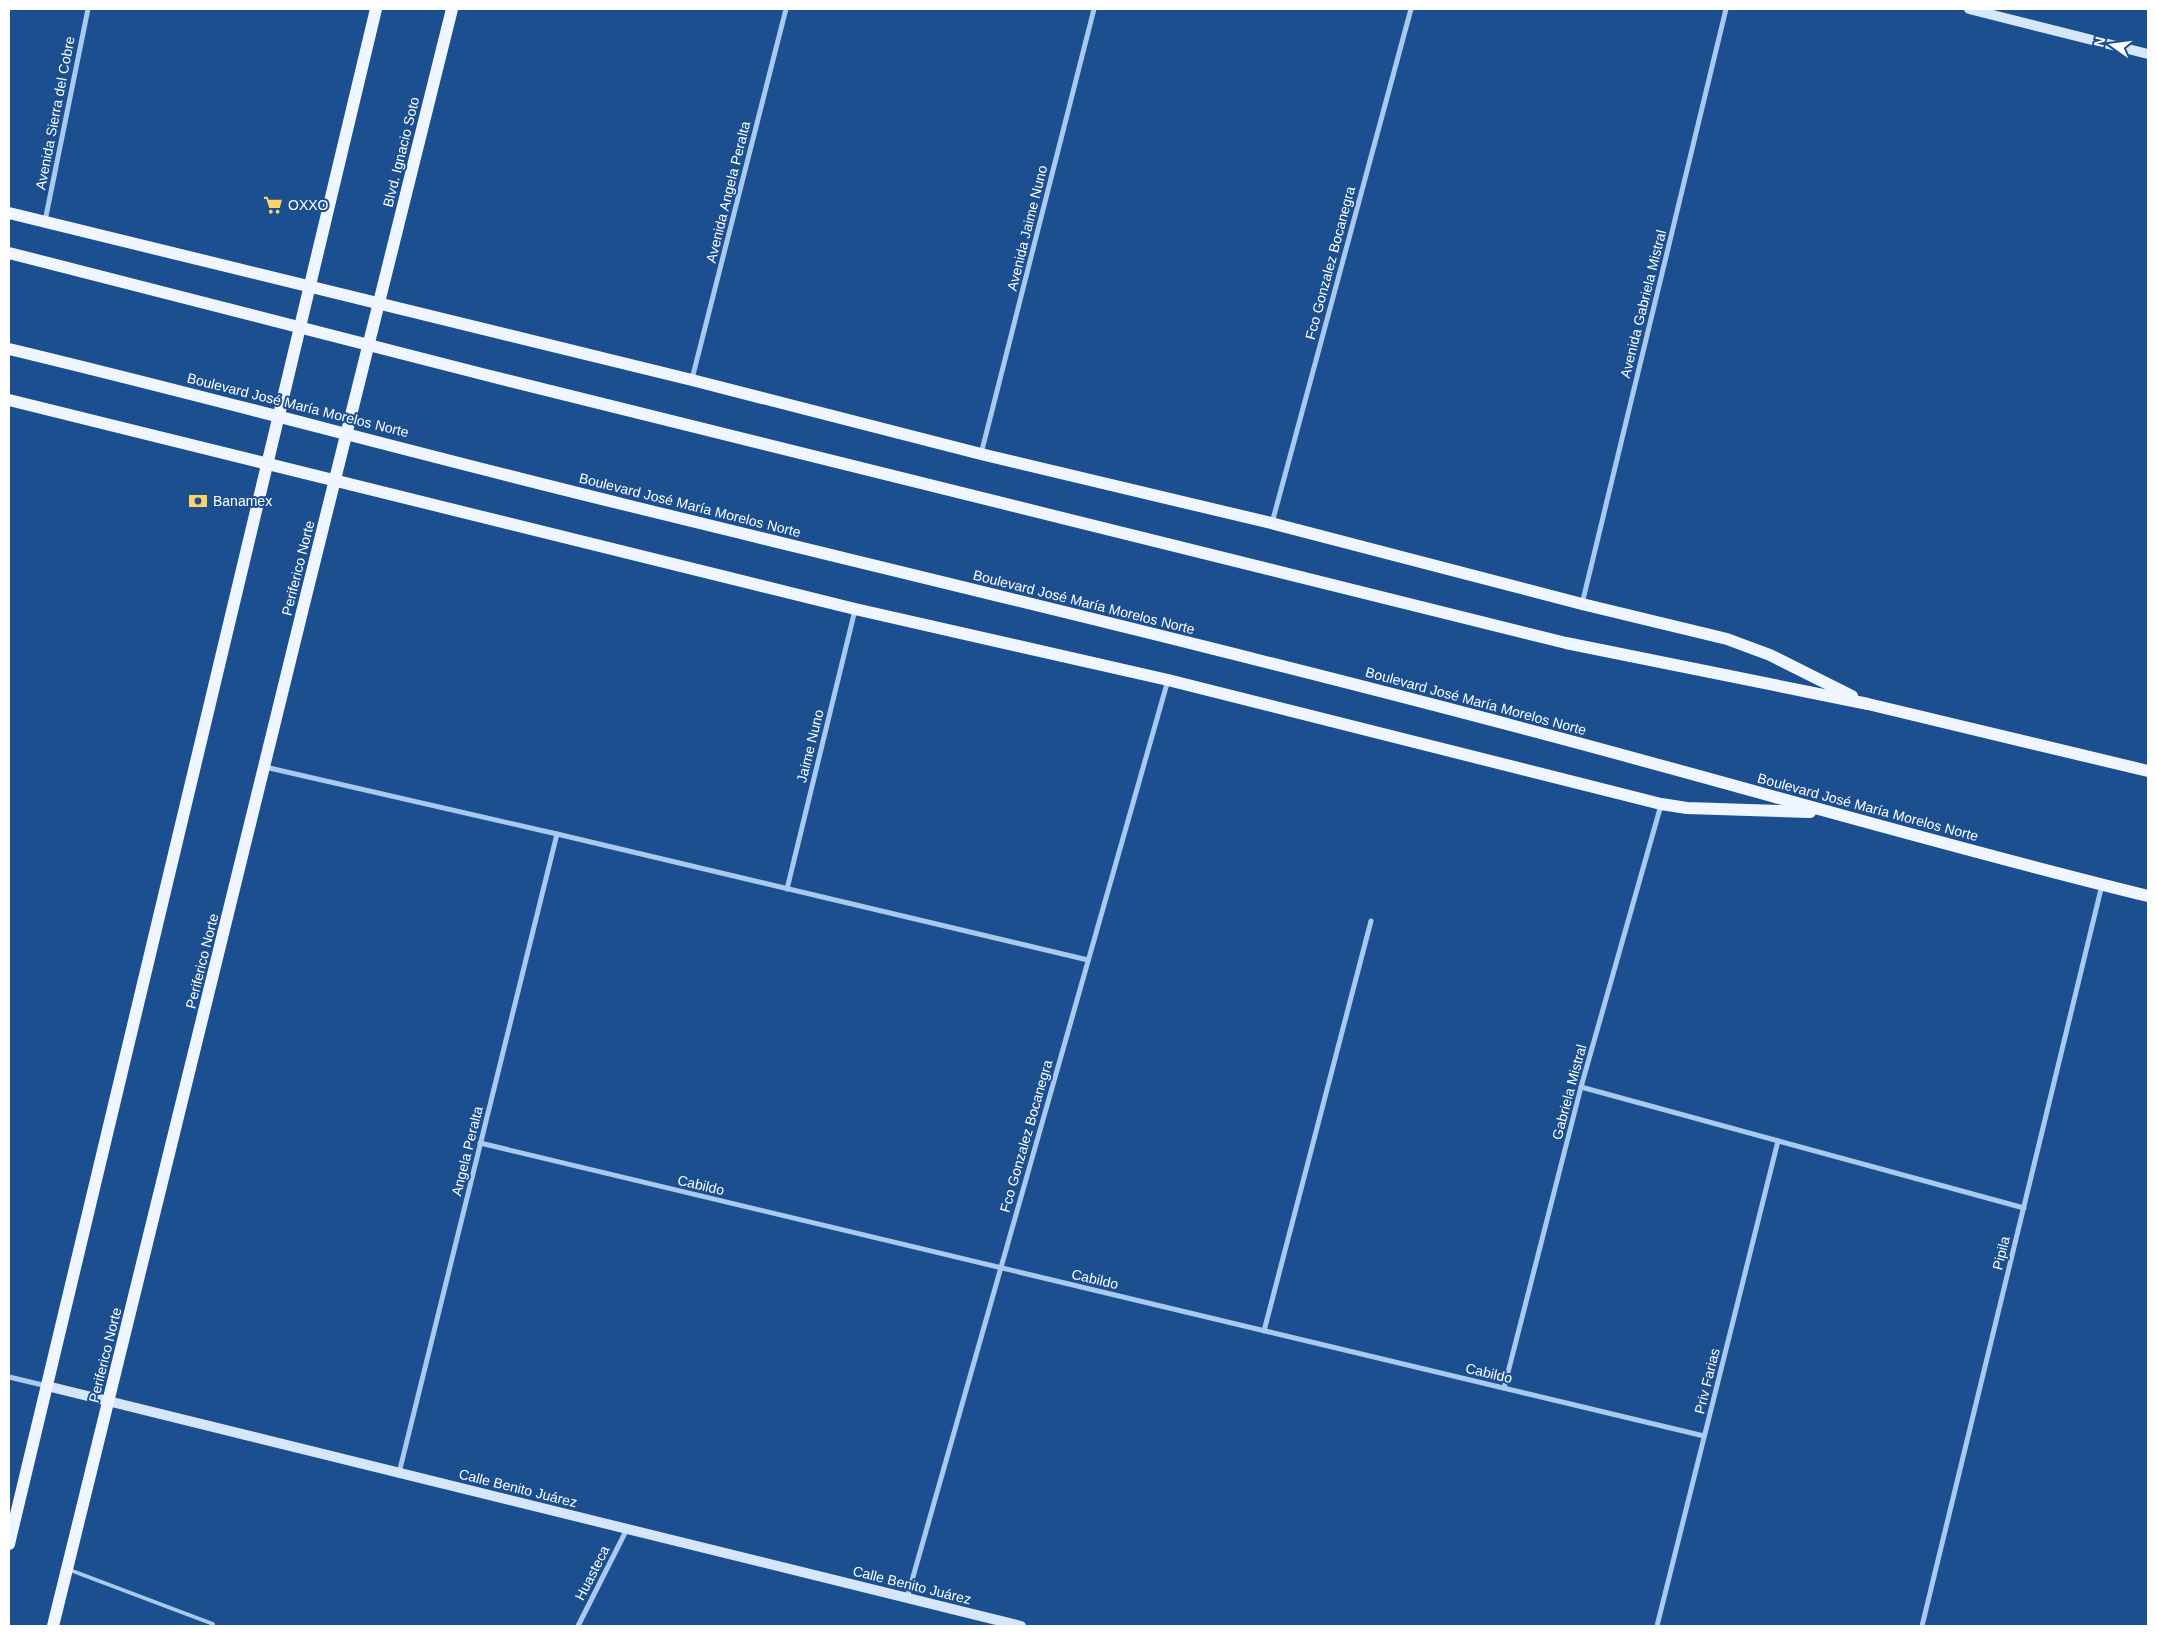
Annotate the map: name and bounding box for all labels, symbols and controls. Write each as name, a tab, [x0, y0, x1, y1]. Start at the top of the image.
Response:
north arrow	[2087, 20, 2137, 70]
street label: Avenida Sierra del Cobre	[32, 35, 78, 191]
text: N	[2090, 35, 2108, 49]
street label: Blvd. Ignacio Soto	[380, 95, 422, 209]
street label: Avenida Angela Peralta	[703, 119, 753, 264]
street label: Avenida Jaime Nuno	[1004, 163, 1050, 292]
street label: Fco Gonzalez Bocanegra	[1302, 184, 1358, 341]
supermarket icon: OXXO	[262, 194, 284, 216]
place label: OXXO	[288, 197, 329, 213]
street label: Avenida Gabriela Mistral	[1617, 228, 1669, 380]
street label: Boulevard José María Morelos Norte	[185, 370, 411, 440]
street label: Boulevard José María Morelos Norte	[577, 470, 803, 540]
bank icon: Banamex	[187, 490, 209, 512]
place label: Banamex	[213, 493, 272, 509]
street label: Periferico Norte	[278, 519, 318, 617]
street label: Boulevard José María Morelos Norte	[971, 567, 1197, 637]
street label: Boulevard José María Morelos Norte	[1364, 664, 1588, 738]
street label: Jaime Nuno	[793, 708, 827, 784]
street label: Boulevard José María Morelos Norte	[1756, 770, 1980, 844]
street label: Periferico Norte	[182, 912, 222, 1010]
street label: Gabriela Mistral	[1549, 1043, 1589, 1141]
street label: Fco Gonzalez Bocanegra	[997, 1058, 1056, 1214]
street label: Angela Peralta	[448, 1104, 486, 1197]
street label: Cabildo	[676, 1172, 726, 1198]
street label: Pipila	[1989, 1234, 2013, 1272]
street label: Cabildo	[1070, 1266, 1120, 1292]
street label: Periferico Norte	[85, 1306, 125, 1404]
street label: Priv Farias	[1691, 1347, 1723, 1415]
street label: Cabildo	[1464, 1360, 1514, 1386]
street label: Calle Benito Juárez	[457, 1466, 579, 1510]
street label: Huasteca	[571, 1543, 613, 1603]
street label: Calle Benito Juárez	[851, 1563, 973, 1607]

